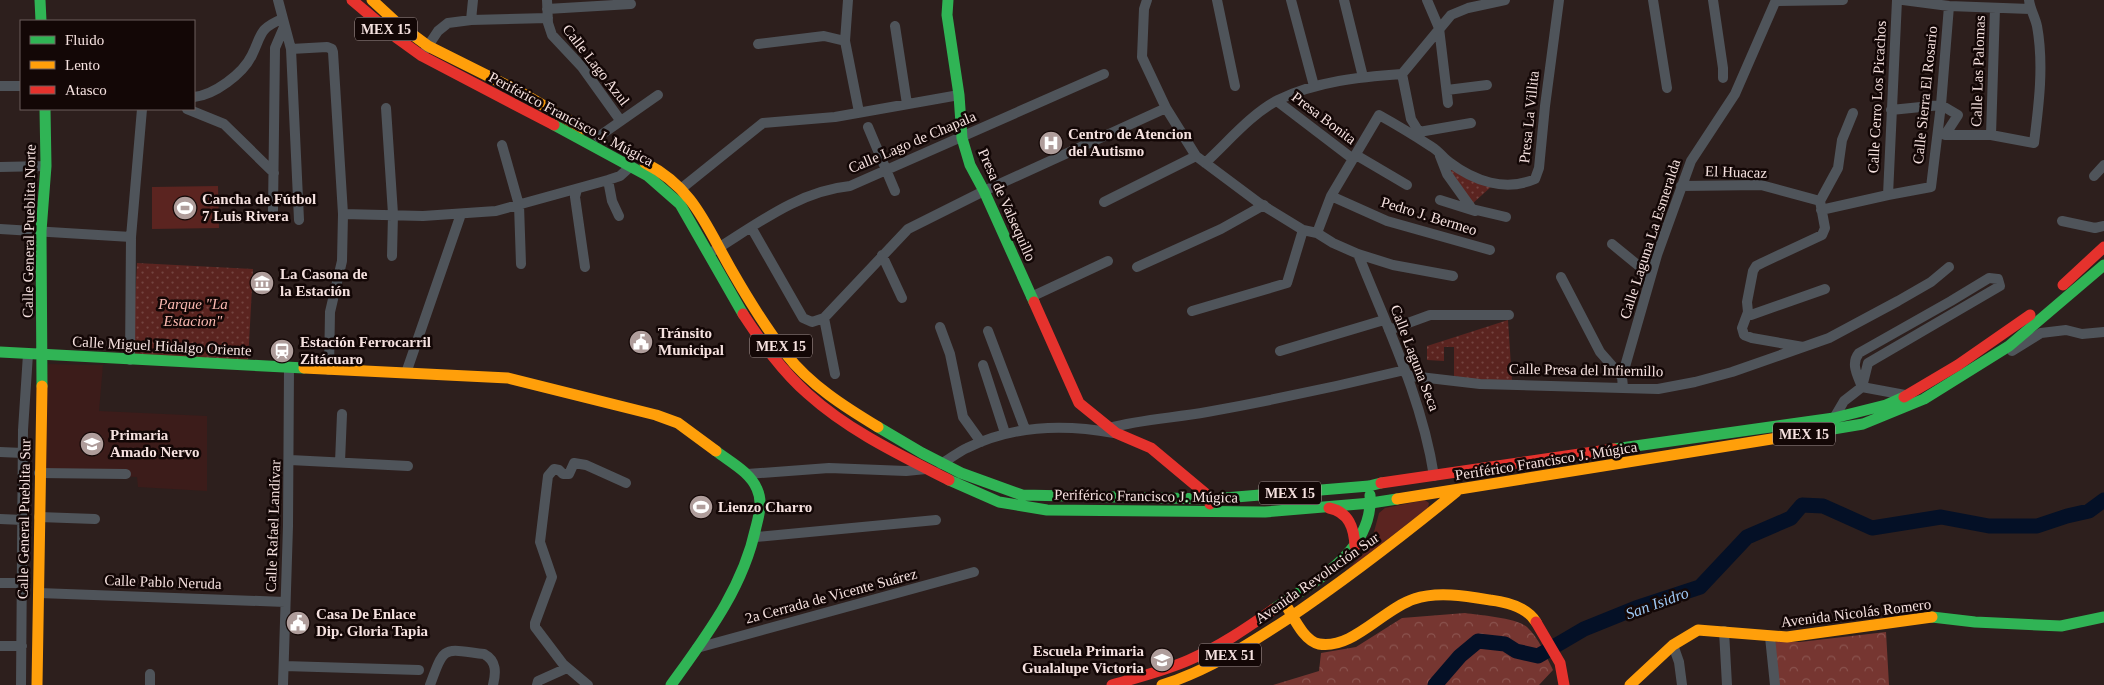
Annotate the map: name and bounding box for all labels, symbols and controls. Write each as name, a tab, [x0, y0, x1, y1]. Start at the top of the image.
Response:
street label: Calle Las Palomas	[1968, 15, 1988, 127]
road number: MEX 15	[355, 18, 417, 40]
legend	[20, 20, 195, 110]
street label: Calle Cerro Los Picachos	[1865, 20, 1889, 174]
street label: Calle Lago Azul	[559, 21, 633, 109]
street label: Calle Sierra El Rosario	[1910, 25, 1940, 165]
text: Fluido	[65, 32, 104, 48]
text: Lento	[65, 57, 100, 73]
street label: Periférico Francisco J. Múgica	[486, 69, 656, 169]
street label: Presa La Villita	[1516, 70, 1542, 164]
text: Atasco	[65, 82, 107, 98]
street label: Presa Bonita	[1289, 89, 1360, 148]
street label: Calle Lago de Chapala	[846, 108, 979, 176]
place label: Centro de Atencion del Autismo	[1068, 126, 1193, 159]
hospital icon: Centro de Atencion del Autismo	[1038, 130, 1064, 156]
street label: Calle General Pueblita Norte	[19, 144, 39, 318]
street label: Presa de Valsequillo	[975, 146, 1039, 264]
street label: Calle Laguna La Esmeralda	[1617, 157, 1684, 321]
street label: El Huacaz	[1705, 163, 1768, 181]
place label: Cancha de Fútbol 7 Luis Rivera	[202, 191, 316, 224]
street label: Pedro J. Bermeo	[1379, 194, 1479, 238]
sports icon: Cancha de Fútbol 7 Luis Rivera	[172, 195, 198, 221]
place label: La Casona de la Estación	[280, 266, 368, 299]
museum icon: La Casona de la Estación	[249, 270, 275, 296]
park label: Parque "La Estacion"	[157, 296, 228, 329]
street label: Calle Laguna Seca	[1387, 303, 1443, 414]
place label: Tránsito Municipal	[658, 325, 724, 358]
public building icon: Tránsito Municipal	[628, 329, 654, 355]
street label: Calle Miguel Hidalgo Oriente	[72, 333, 252, 359]
place label: Estación Ferrocarril Zitácuaro	[300, 334, 431, 367]
road number: MEX 15	[750, 334, 812, 358]
station icon: Estación Ferrocarril Zitácuaro	[269, 338, 295, 364]
street label: Calle Presa del Infiernillo	[1509, 361, 1663, 379]
road number: MEX 15	[1773, 422, 1835, 446]
place label: Primaria Amado Nervo	[110, 427, 200, 460]
school or university icon: Primaria Amado Nervo	[79, 431, 105, 457]
street label: Calle General Pueblita Sur	[15, 439, 33, 599]
street label: Periférico Francisco J. Múgica	[1454, 439, 1639, 483]
street label: Calle Rafael Landívar	[263, 460, 283, 592]
road number: MEX 15	[1259, 482, 1321, 504]
street label: Periférico Francisco J. Múgica	[1054, 486, 1239, 506]
sports icon: Lienzo Charro	[688, 494, 714, 520]
place label: Lienzo Charro	[718, 499, 812, 515]
street label: Avenida Revolución Sur	[1252, 529, 1382, 627]
street label: 2a Cerrada de Vicente Suárez	[743, 565, 919, 627]
street label: Calle Pablo Neruda	[104, 572, 222, 592]
water label: San Isidro	[1623, 584, 1691, 622]
street label: Avenida Nicolás Romero	[1780, 596, 1932, 630]
place label: Casa De Enlace Dip. Gloria Tapia	[316, 606, 429, 639]
public building icon: Casa De Enlace Dip. Gloria Tapia	[285, 610, 311, 636]
place label: Escuela Primaria Gualalupe Victoria	[1022, 643, 1144, 676]
road number: MEX 51	[1199, 644, 1261, 666]
school or university icon: Escuela Primaria Gualalupe Victoria	[1149, 647, 1175, 673]

